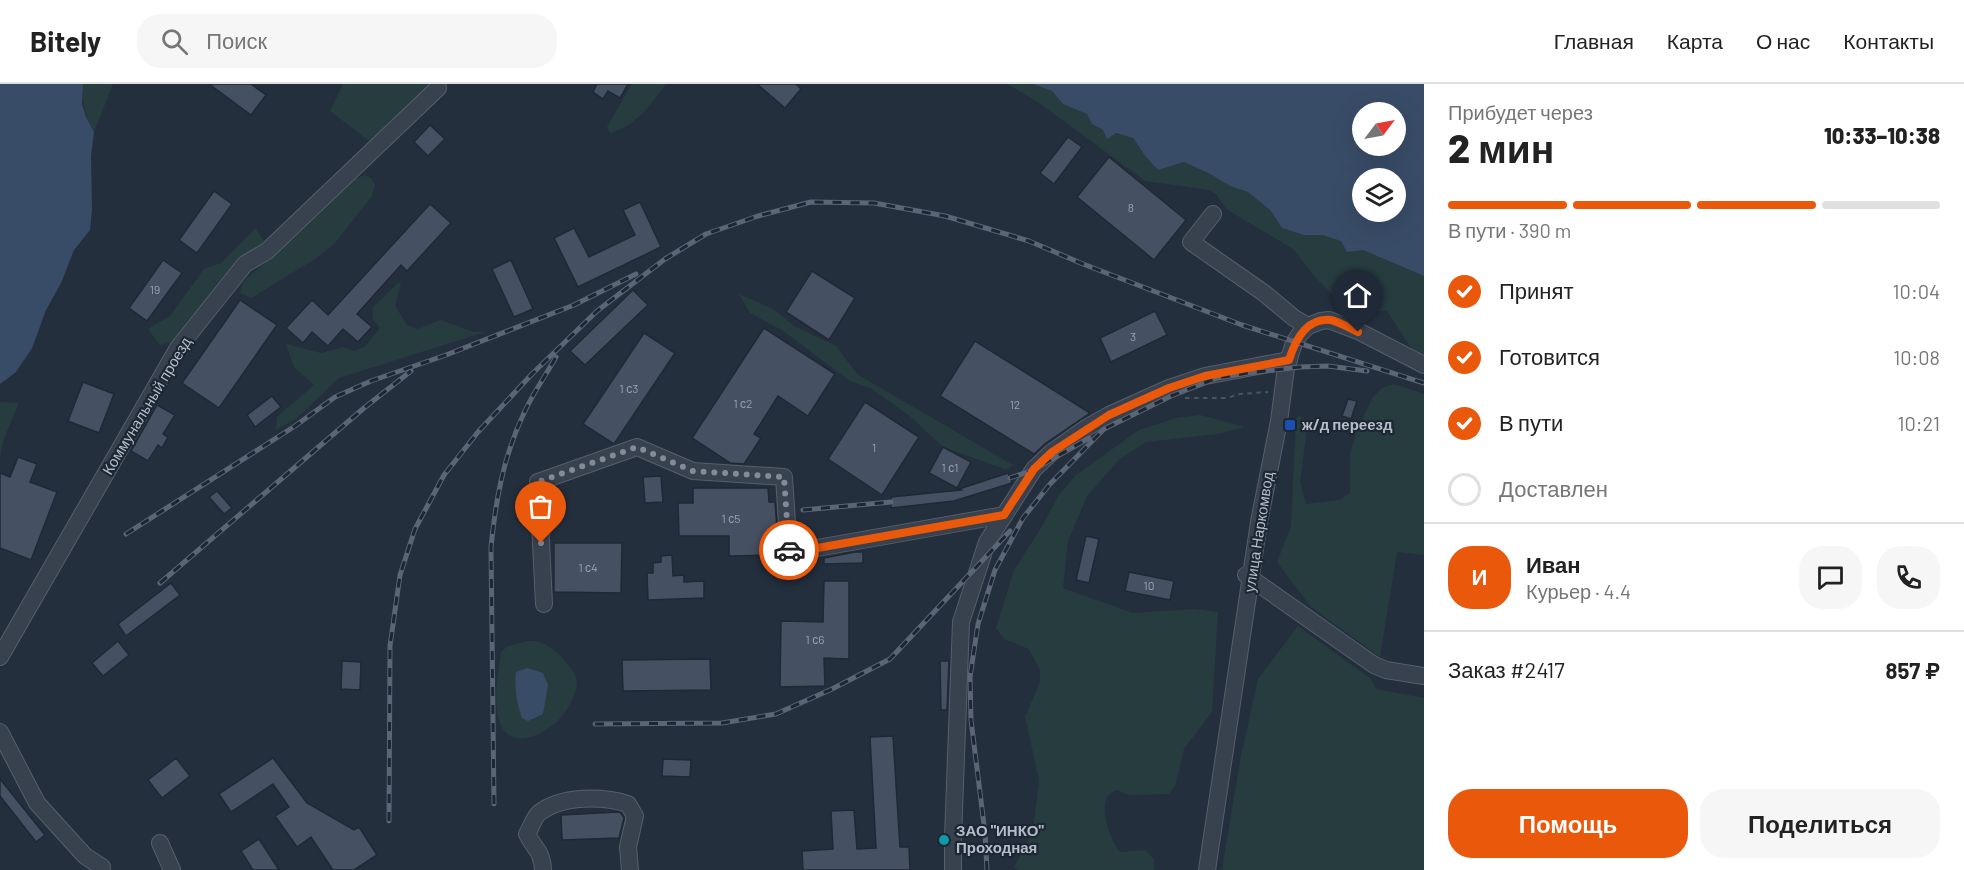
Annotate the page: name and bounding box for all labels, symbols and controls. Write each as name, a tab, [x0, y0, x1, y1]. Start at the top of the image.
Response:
search box	[137, 14, 557, 68]
text: Bitely	[30, 24, 101, 58]
icon: search	[158, 25, 191, 58]
text: Поиск	[206, 27, 267, 53]
text: Главная	[1554, 28, 1634, 53]
text: Карта	[1667, 28, 1723, 53]
text: О нас	[1756, 28, 1810, 53]
text: Контакты	[1843, 28, 1934, 53]
text: Прибудет через	[1448, 100, 1593, 124]
north arrow	[1352, 102, 1406, 156]
map controls	[1352, 102, 1406, 222]
text: 10:33–10:38	[1824, 122, 1940, 148]
text: 2 мин	[1448, 124, 1554, 171]
button: layers	[1352, 168, 1406, 222]
house number: 8	[1128, 200, 1134, 214]
text: В пути · 390 m	[1448, 218, 1571, 242]
pin	[1332, 270, 1383, 332]
icon: check	[1448, 275, 1481, 308]
text: Принят	[1499, 277, 1573, 303]
icon: home	[1341, 279, 1374, 312]
text: 10:04	[1893, 279, 1940, 303]
house number: 19	[150, 282, 160, 296]
house number: 3	[1130, 329, 1136, 343]
street label: Коммунальный проезд	[98, 333, 194, 477]
icon: check	[1448, 341, 1481, 374]
text: Готовится	[1499, 343, 1600, 369]
text: 10:08	[1893, 345, 1940, 369]
house number: 1 с3	[620, 381, 638, 395]
house number: 1 с2	[733, 396, 753, 410]
house number: 12	[1010, 397, 1020, 411]
icon: check	[1448, 407, 1481, 440]
text: В пути	[1499, 409, 1563, 435]
text: 10:21	[1897, 411, 1940, 435]
place label: ж/д переезд	[1301, 415, 1393, 433]
marker: ж/д переезд	[1283, 418, 1297, 432]
house number: 1	[872, 440, 876, 454]
house number: 1 с1	[942, 460, 958, 474]
street label: улица Наркомвод	[1240, 470, 1276, 593]
text: Доставлен	[1499, 475, 1608, 501]
pin	[515, 481, 566, 543]
icon: bag	[524, 490, 557, 523]
house number: 1 с5	[722, 511, 740, 525]
courier	[759, 520, 819, 580]
icon: car	[773, 534, 806, 567]
button: chat	[1799, 546, 1862, 609]
button: phone	[1877, 546, 1940, 609]
text: Иван	[1526, 551, 1581, 577]
house number: 1 с4	[578, 560, 598, 574]
text: И	[1472, 563, 1487, 589]
house number: 10	[1144, 578, 1154, 592]
text: Курьер · 4.4	[1526, 579, 1631, 603]
house number: 1 с6	[806, 632, 824, 646]
text: Заказ #2417	[1448, 656, 1565, 682]
text: 857 ₽	[1886, 657, 1940, 683]
button: Помощь	[1448, 789, 1688, 858]
button: Поделиться	[1700, 789, 1940, 858]
place label: ЗАО "ИНКО" Проходная	[956, 821, 1045, 856]
marker: ЗАО "ИНКО" Проходная	[937, 833, 951, 847]

